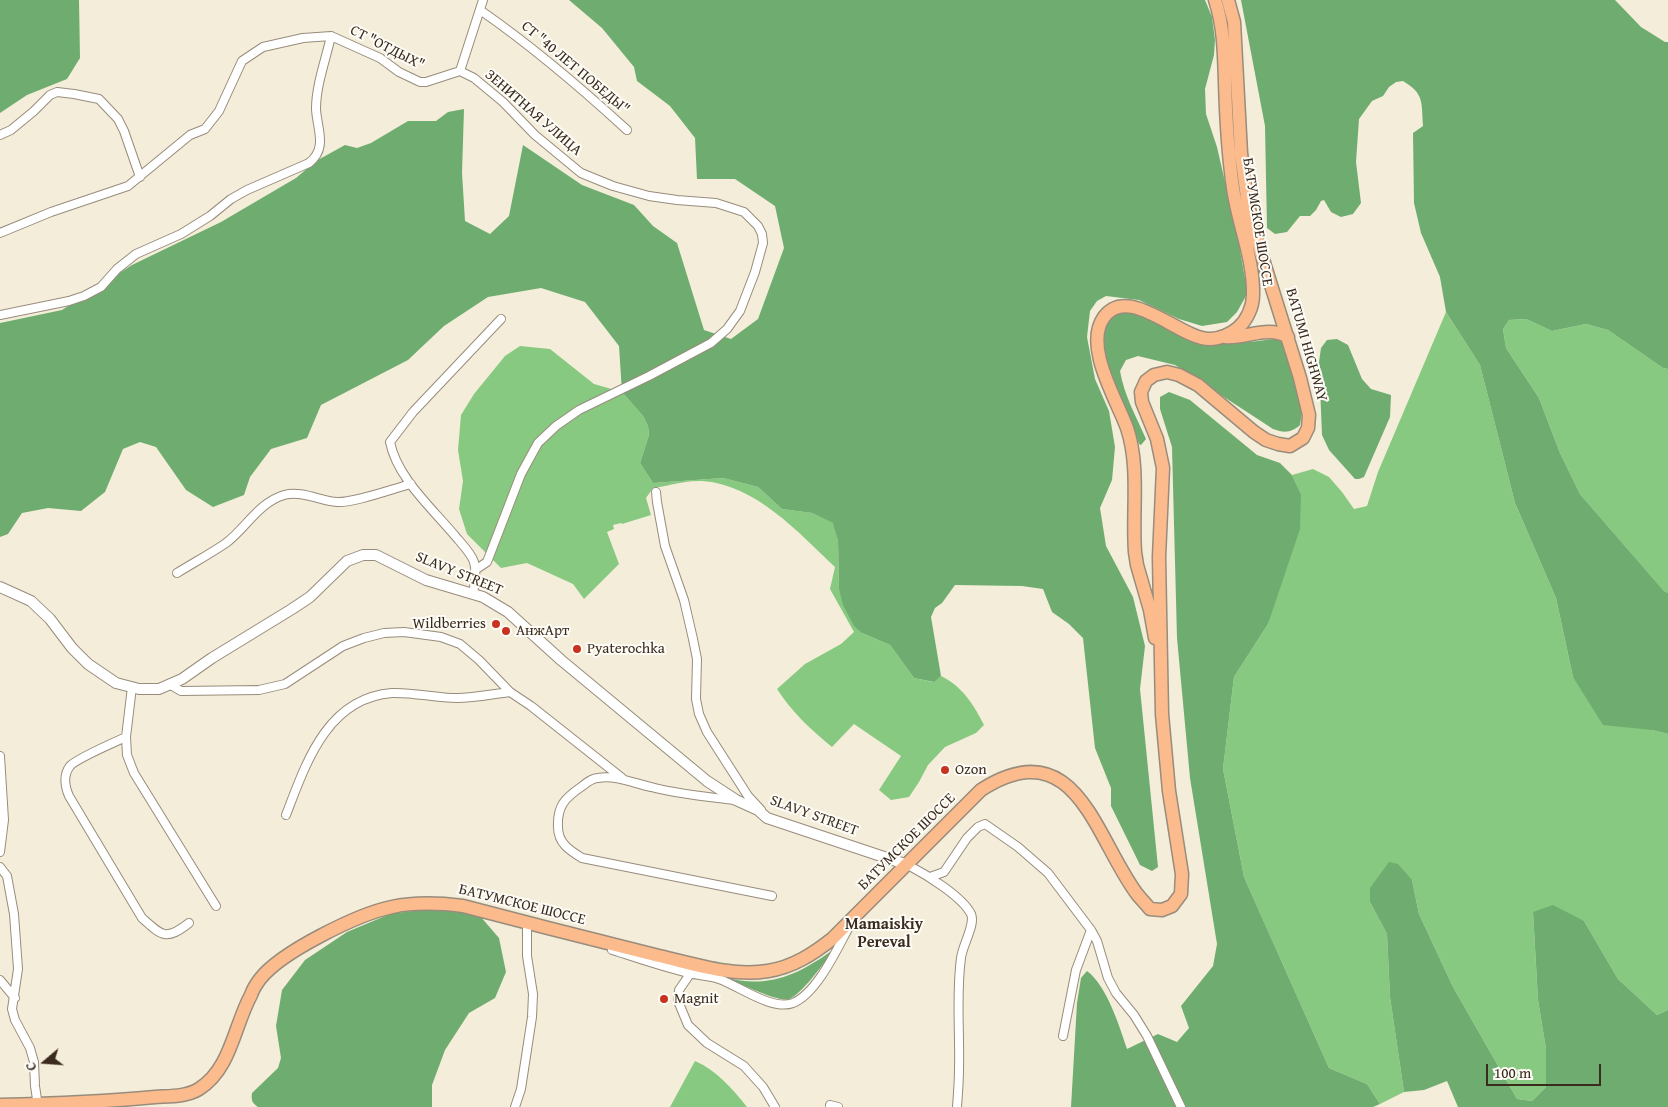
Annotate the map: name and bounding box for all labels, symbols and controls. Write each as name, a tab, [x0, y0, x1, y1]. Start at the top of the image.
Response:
street label: СТ "40 ЛЕТ ПОБЕДЫ"	[517, 18, 633, 118]
street label: СТ "ОТДЫХ"	[347, 22, 427, 74]
street label: ЗЕНИТНАЯ УЛИЦА	[481, 66, 585, 160]
street label: БАТУМСКОЕ ШОССЕ	[1238, 156, 1276, 288]
street label: BATUMI HIGHWAY	[1281, 286, 1331, 404]
street label: SLAVY STREET	[413, 548, 505, 600]
place label: Wildberries	[412, 615, 486, 633]
marker: Wildberries	[490, 618, 502, 630]
place label: АнжАрт	[516, 622, 569, 640]
marker: АнжАрт	[500, 625, 512, 637]
place label: Pyaterochka	[587, 640, 665, 658]
marker: Pyaterochka	[571, 643, 583, 655]
place label: Ozon	[955, 761, 987, 779]
marker: Ozon	[939, 764, 951, 776]
street label: БАТУМСКОЕ ШОССЕ	[855, 790, 959, 894]
street label: SLAVY STREET	[767, 792, 861, 840]
street label: БАТУМСКОЕ ШОССЕ	[457, 881, 587, 929]
district label: Mamaiskiy Pereval	[845, 915, 923, 953]
place label: Magnit	[674, 990, 719, 1008]
marker: Magnit	[658, 993, 670, 1005]
north arrow	[20, 1037, 70, 1087]
scale bar	[1488, 1054, 1603, 1086]
text: С	[20, 1060, 41, 1073]
text: 100 m	[1494, 1062, 1531, 1083]

